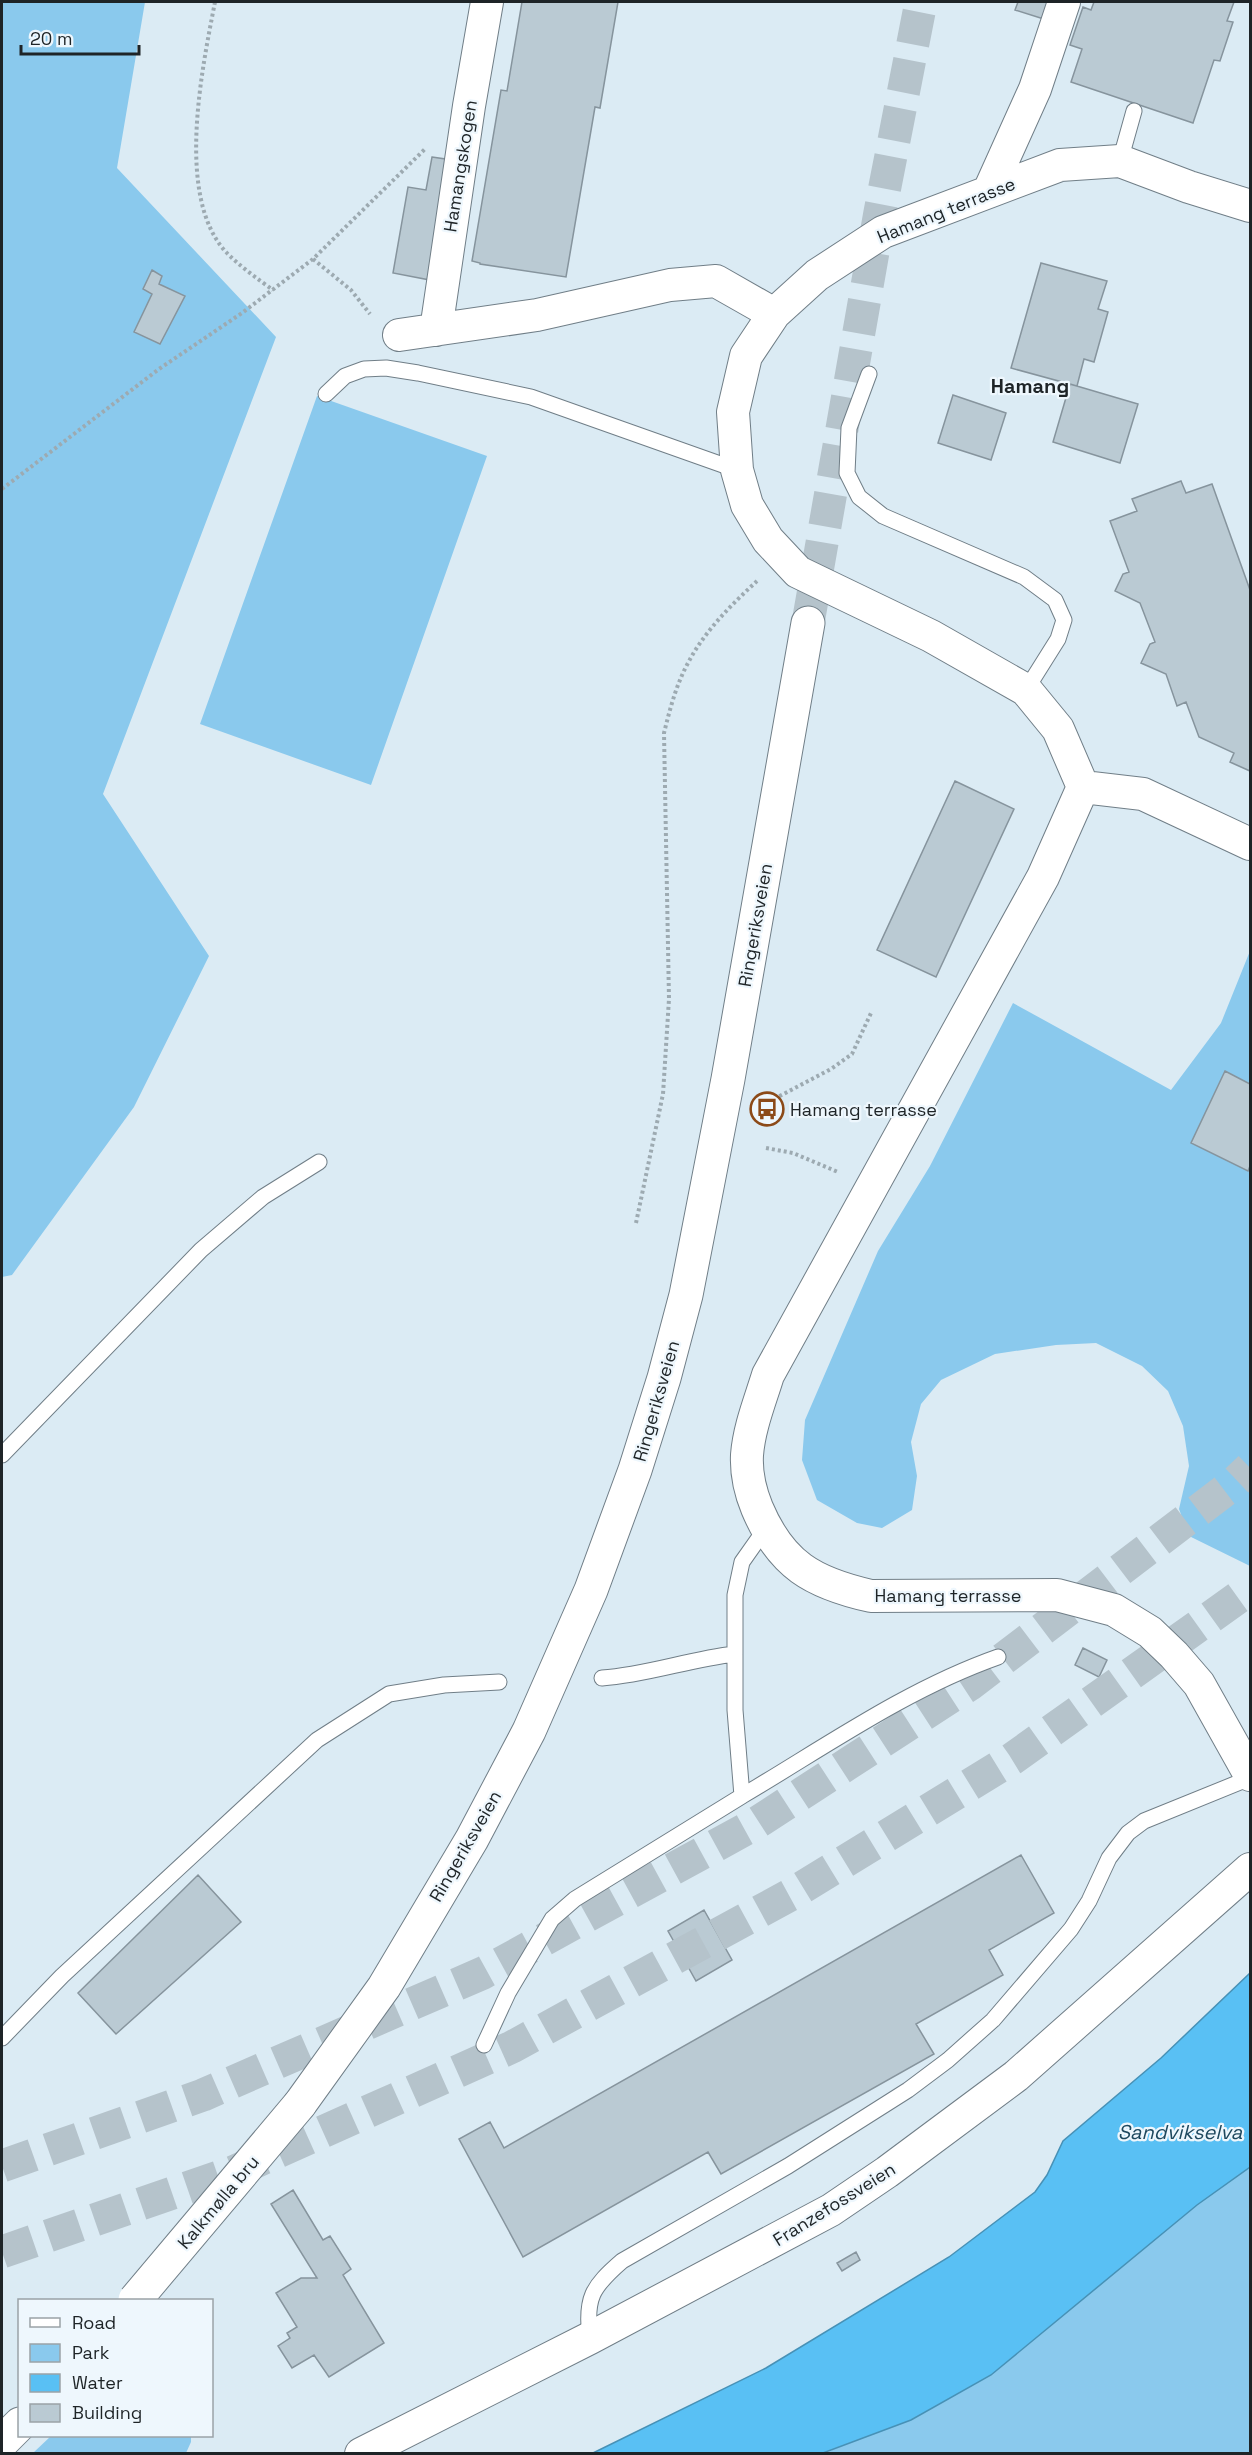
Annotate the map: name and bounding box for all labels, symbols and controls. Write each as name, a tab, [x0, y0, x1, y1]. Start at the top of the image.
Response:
scale bar	[21, 18, 140, 56]
text: 20 m	[30, 27, 73, 50]
street label: Hamangskogen	[438, 98, 482, 234]
street label: Hamang terrasse	[874, 172, 1018, 248]
district label: Hamang	[991, 373, 1069, 399]
street label: Ringeriksveien	[733, 861, 777, 989]
bus stop icon: Hamang terrasse	[749, 1091, 785, 1127]
place label: Hamang terrasse	[790, 1098, 937, 1121]
street label: Ringeriksveien	[628, 1338, 684, 1464]
street label: Hamang terrasse	[875, 1584, 1022, 1607]
street label: Ringeriksveien	[424, 1786, 506, 1906]
water label: Sandvikselva	[1118, 2119, 1243, 2145]
street label: Kalkmølla bru	[172, 2150, 264, 2254]
street label: Franzefossveien	[768, 2157, 900, 2251]
legend	[18, 2299, 213, 2437]
text: Road	[72, 2311, 116, 2334]
text: Park	[72, 2341, 110, 2364]
text: Water	[72, 2371, 123, 2394]
text: Building	[72, 2401, 142, 2424]

